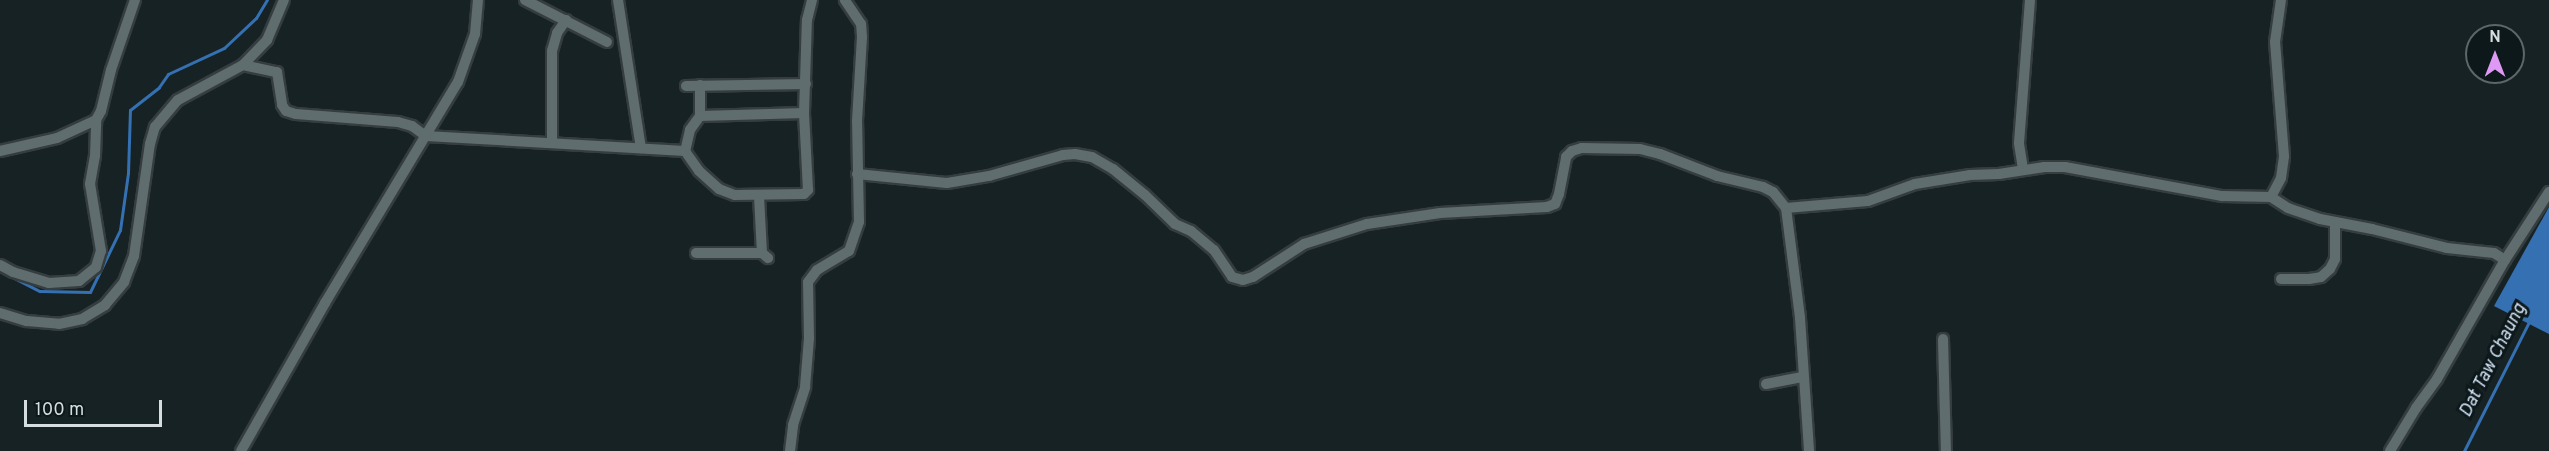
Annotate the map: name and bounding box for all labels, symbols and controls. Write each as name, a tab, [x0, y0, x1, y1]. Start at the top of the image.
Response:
north arrow	[2465, 24, 2525, 84]
text: N	[2489, 28, 2501, 48]
water label: Dat Taw Chaung	[2456, 300, 2532, 422]
scale bar	[27, 388, 165, 426]
text: 100 m	[35, 399, 84, 422]

